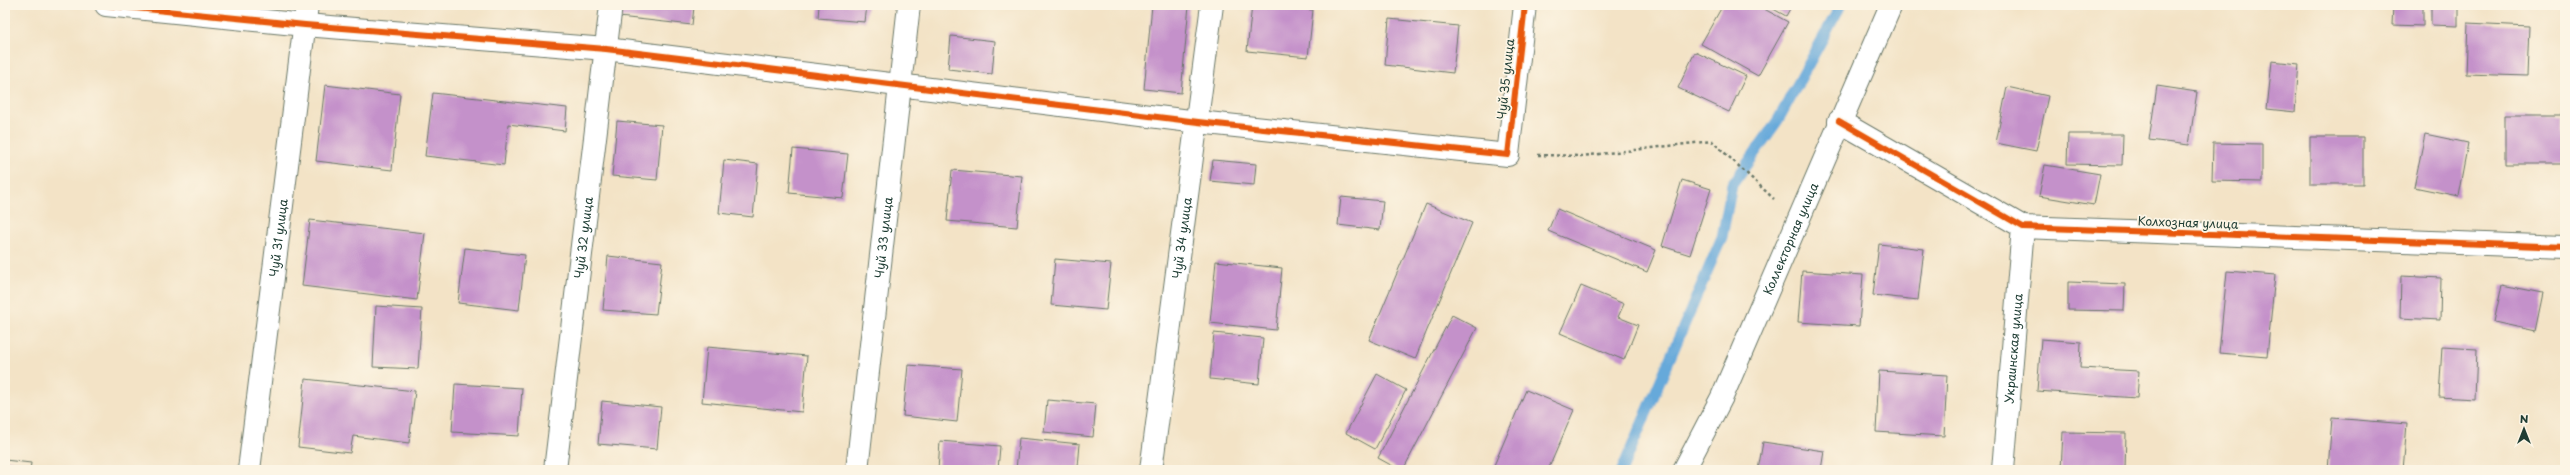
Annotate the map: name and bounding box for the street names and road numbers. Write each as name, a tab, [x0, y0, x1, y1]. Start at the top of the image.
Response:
street label: Чуй 35 улица	[1492, 37, 1518, 120]
street label: Коллекторная улица	[1758, 179, 1823, 297]
street label: Чуй 32 улица	[569, 195, 597, 279]
street label: Чуй 33 улица	[870, 195, 897, 279]
street label: Чуй 34 улица	[1167, 196, 1196, 280]
street label: Чуй 31 улица	[264, 197, 292, 278]
street label: Колхозная улица	[2137, 211, 2239, 233]
street label: Украинская улица	[2000, 292, 2027, 404]

